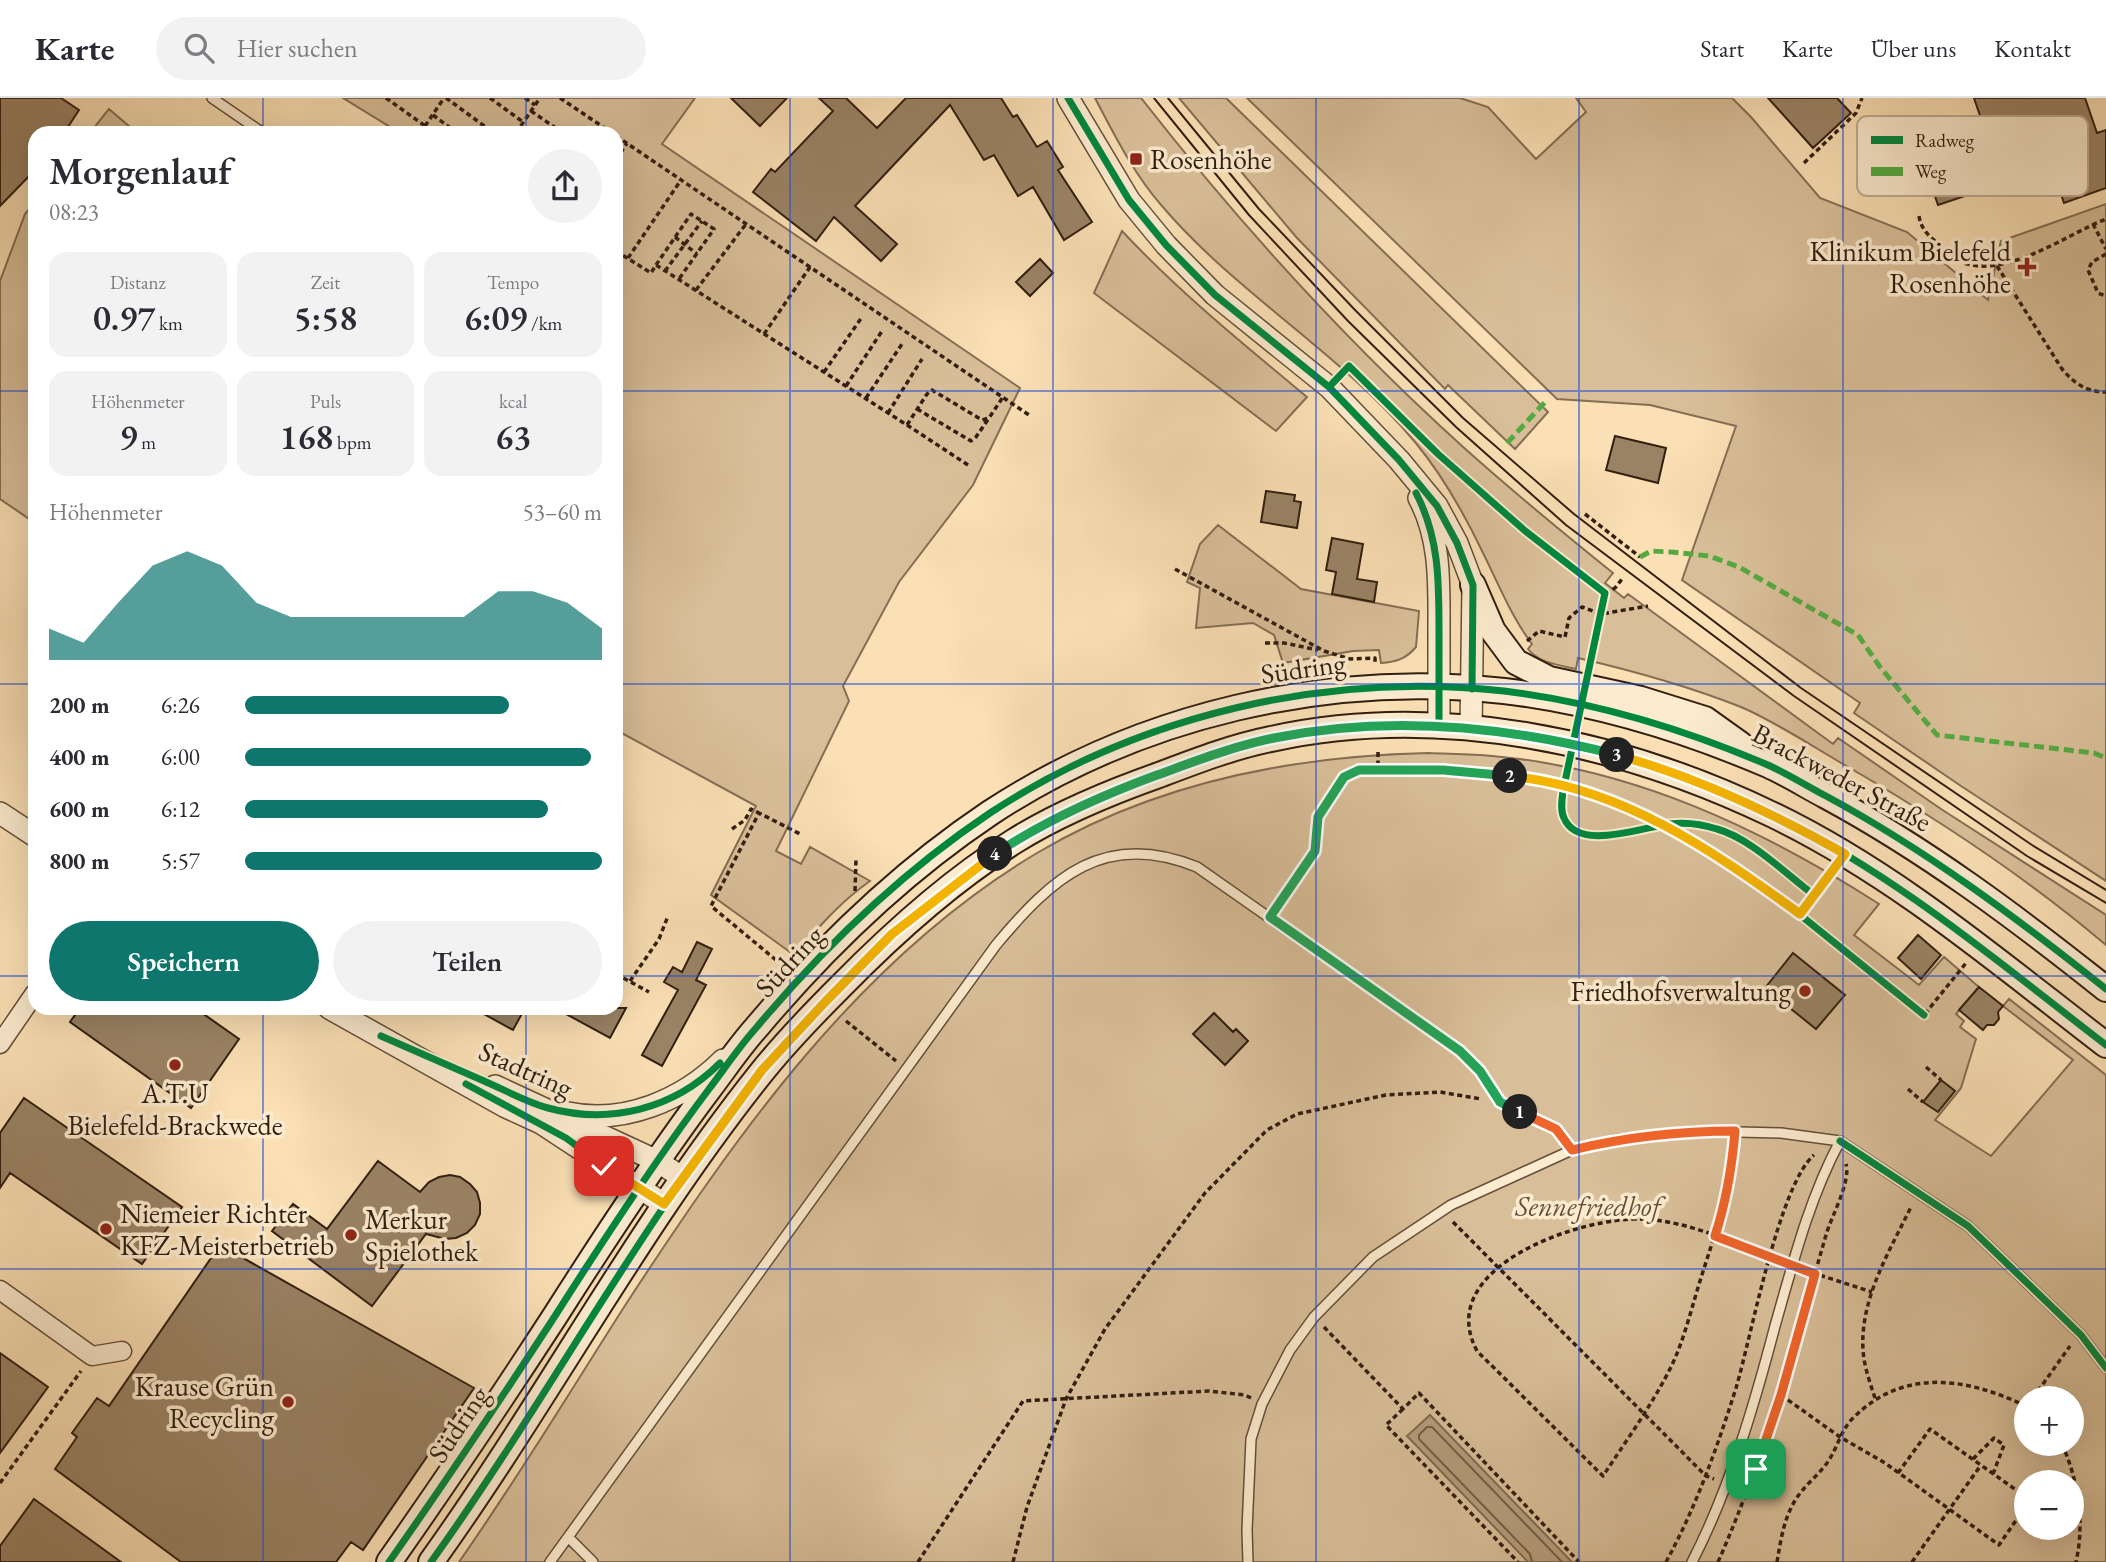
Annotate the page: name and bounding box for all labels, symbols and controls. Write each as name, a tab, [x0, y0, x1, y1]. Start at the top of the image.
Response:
search box	[156, 17, 646, 80]
text: Karte	[35, 27, 114, 70]
icon: search	[180, 29, 218, 67]
text: Hier suchen	[236, 31, 358, 65]
text: Start	[1700, 33, 1744, 64]
text: Karte	[1782, 33, 1833, 64]
text: Über uns	[1871, 33, 1956, 64]
text: Kontakt	[1994, 33, 2071, 64]
legend	[1857, 116, 2088, 196]
text: Radweg	[1915, 128, 1975, 153]
place label: Rosenhöhe	[1150, 141, 1272, 177]
text: Morgenlauf	[49, 146, 231, 195]
button: share	[528, 149, 602, 223]
marker: Rosenhöhe	[1128, 151, 1144, 167]
text: Weg	[1915, 159, 1947, 184]
text: 08:23	[49, 197, 99, 227]
place label: Klinikum Bielefeld Rosenhöhe	[1810, 233, 2012, 301]
marker: Klinikum Bielefeld Rosenhöhe	[2017, 257, 2037, 277]
text: Distanz	[110, 270, 166, 295]
text: Zeit	[311, 270, 340, 295]
text: Tempo	[487, 270, 539, 295]
text: 0.97	[93, 295, 155, 340]
text: 5:58	[294, 295, 357, 340]
text: 6:09	[464, 295, 527, 340]
text: km	[155, 311, 183, 336]
text: /km	[527, 311, 562, 336]
text: Höhenmeter	[91, 389, 185, 414]
text: Puls	[310, 389, 341, 414]
text: kcal	[499, 389, 527, 414]
text: 9	[120, 414, 138, 459]
text: 168	[279, 414, 333, 459]
text: 63	[495, 414, 531, 459]
text: m	[138, 430, 156, 455]
text: bpm	[333, 430, 372, 455]
text: Höhenmeter	[49, 497, 162, 527]
text: 53–60 m	[523, 497, 602, 527]
street label: Südring	[1258, 644, 1348, 692]
text: 200 m	[49, 690, 110, 720]
text: 6:26	[161, 690, 200, 720]
street label: Brackweder Straße	[1746, 715, 1938, 839]
pin: 3	[1600, 738, 1634, 772]
text: 400 m	[49, 742, 110, 772]
text: 6:00	[161, 742, 200, 772]
text: 3	[1611, 742, 1622, 767]
pin: 2	[1492, 758, 1528, 794]
text: 2	[1504, 763, 1515, 788]
text: 600 m	[49, 794, 110, 824]
text: 6:12	[161, 794, 200, 824]
pin: 4	[978, 836, 1012, 872]
text: 4	[989, 841, 1000, 866]
text: 800 m	[49, 846, 110, 876]
text: 5:57	[161, 846, 200, 876]
street label: Südring	[747, 917, 832, 1004]
button: Speichern	[49, 921, 319, 1001]
button: Teilen	[333, 921, 602, 1001]
place label: Friedhofsverwaltung	[1570, 973, 1792, 1009]
marker: Friedhofsverwaltung	[1797, 983, 1813, 999]
street label: Stadtring	[473, 1032, 579, 1106]
marker: A.T.U Bielefeld-Brackwede	[167, 1057, 183, 1073]
place label: A.T.U Bielefeld-Brackwede	[67, 1075, 283, 1143]
pin: 1	[1502, 1094, 1538, 1130]
text: 1	[1514, 1099, 1525, 1124]
pin	[574, 1136, 634, 1196]
icon: check	[585, 1147, 623, 1185]
park label: Sennefriedhof	[1514, 1188, 1667, 1224]
place label: Niemeier Richter KFZ-Meisterbetrieb	[120, 1195, 334, 1263]
place label: Merkur Spielothek	[365, 1201, 479, 1269]
marker: Niemeier Richter KFZ-Meisterbetrieb	[98, 1221, 114, 1237]
marker: Merkur Spielothek	[343, 1227, 359, 1243]
place label: Krause Grün Recycling	[135, 1368, 275, 1436]
street label: Südring	[419, 1378, 497, 1469]
map controls	[2014, 1386, 2084, 1540]
button: +	[2014, 1386, 2084, 1456]
marker: Krause Grün Recycling	[280, 1394, 296, 1410]
pin	[1726, 1439, 1786, 1499]
icon: arrive	[1737, 1450, 1775, 1488]
button: −	[2014, 1470, 2084, 1540]

